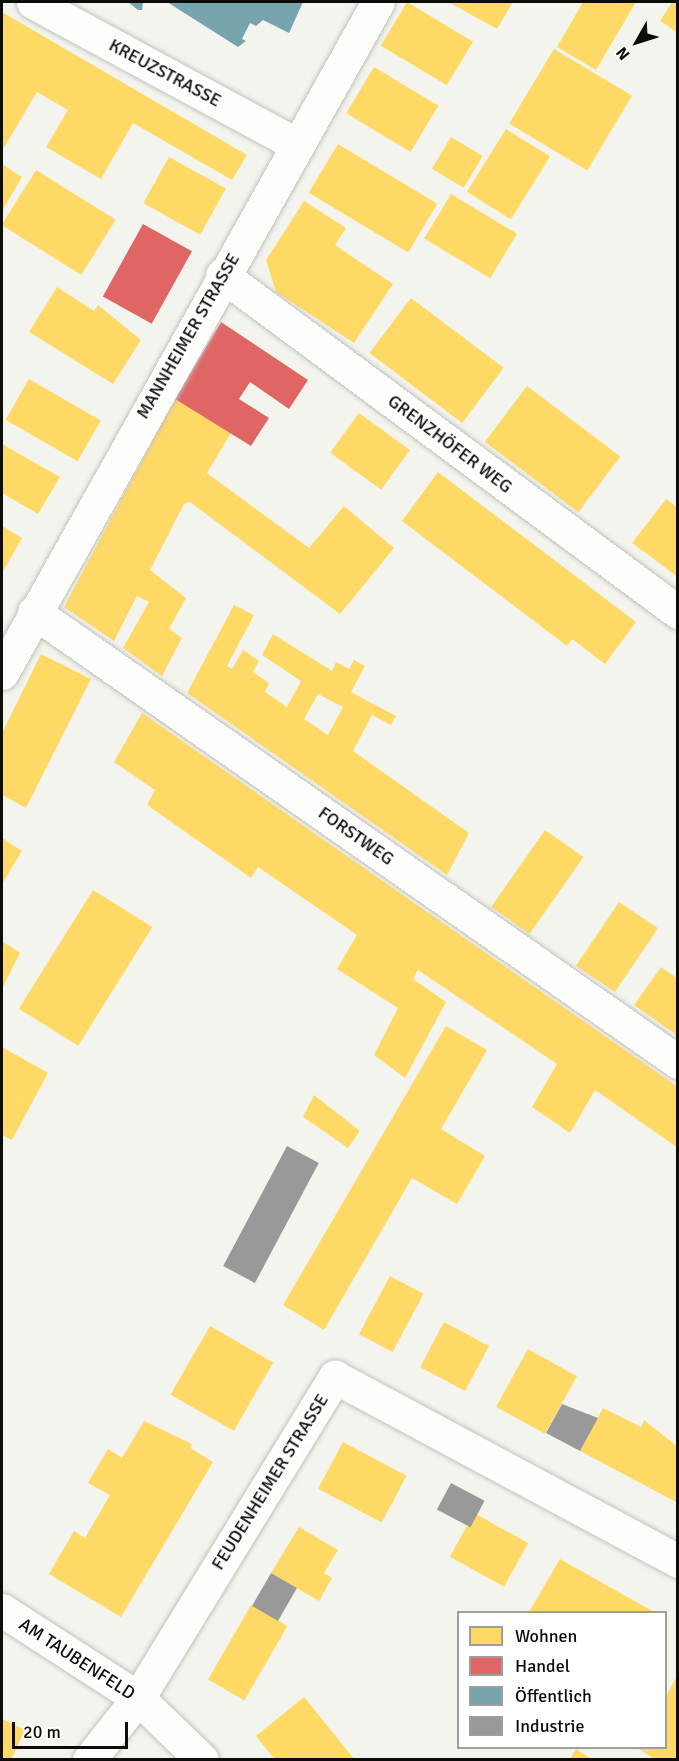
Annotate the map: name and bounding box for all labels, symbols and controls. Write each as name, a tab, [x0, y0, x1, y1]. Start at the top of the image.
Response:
north arrow	[607, 12, 667, 72]
street label: KREUZSTRASSE	[105, 34, 225, 112]
text: N	[612, 43, 634, 64]
street label: MANNHEIMER STRASSE	[132, 249, 244, 423]
street label: GRENZHÖFER WEG	[384, 390, 516, 498]
street label: FORSTWEG	[314, 802, 398, 870]
street label: FEUDENHEIMER STRASSE	[207, 1390, 333, 1574]
legend	[457, 1611, 667, 1749]
street label: AM TAUBENFELD	[15, 1614, 139, 1704]
text: Wohnen	[515, 1625, 577, 1647]
text: Handel	[515, 1655, 570, 1677]
text: Öffentlich	[515, 1685, 592, 1707]
scale bar	[15, 1710, 130, 1748]
text: Industrie	[515, 1715, 585, 1737]
text: 20 m	[23, 1721, 61, 1743]

